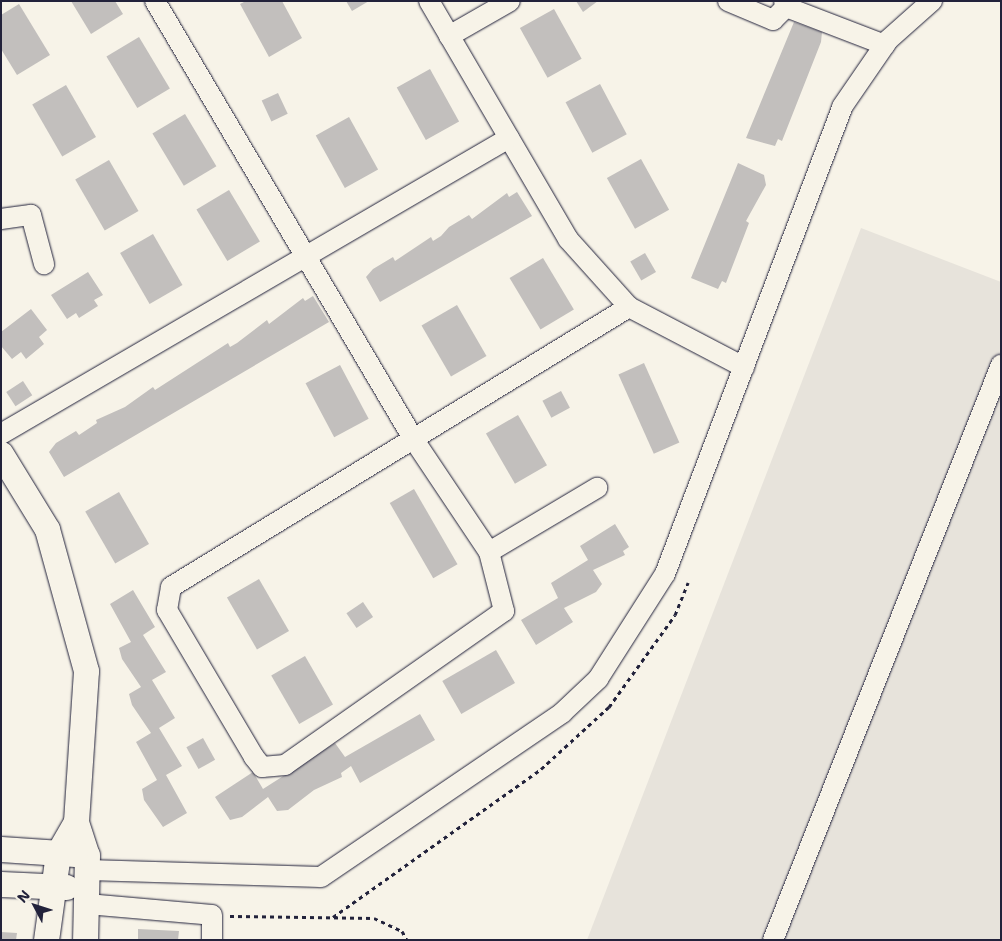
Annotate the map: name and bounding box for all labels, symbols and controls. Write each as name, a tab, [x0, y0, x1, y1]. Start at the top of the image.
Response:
north arrow	[10, 881, 60, 931]
text: N	[13, 886, 34, 906]

